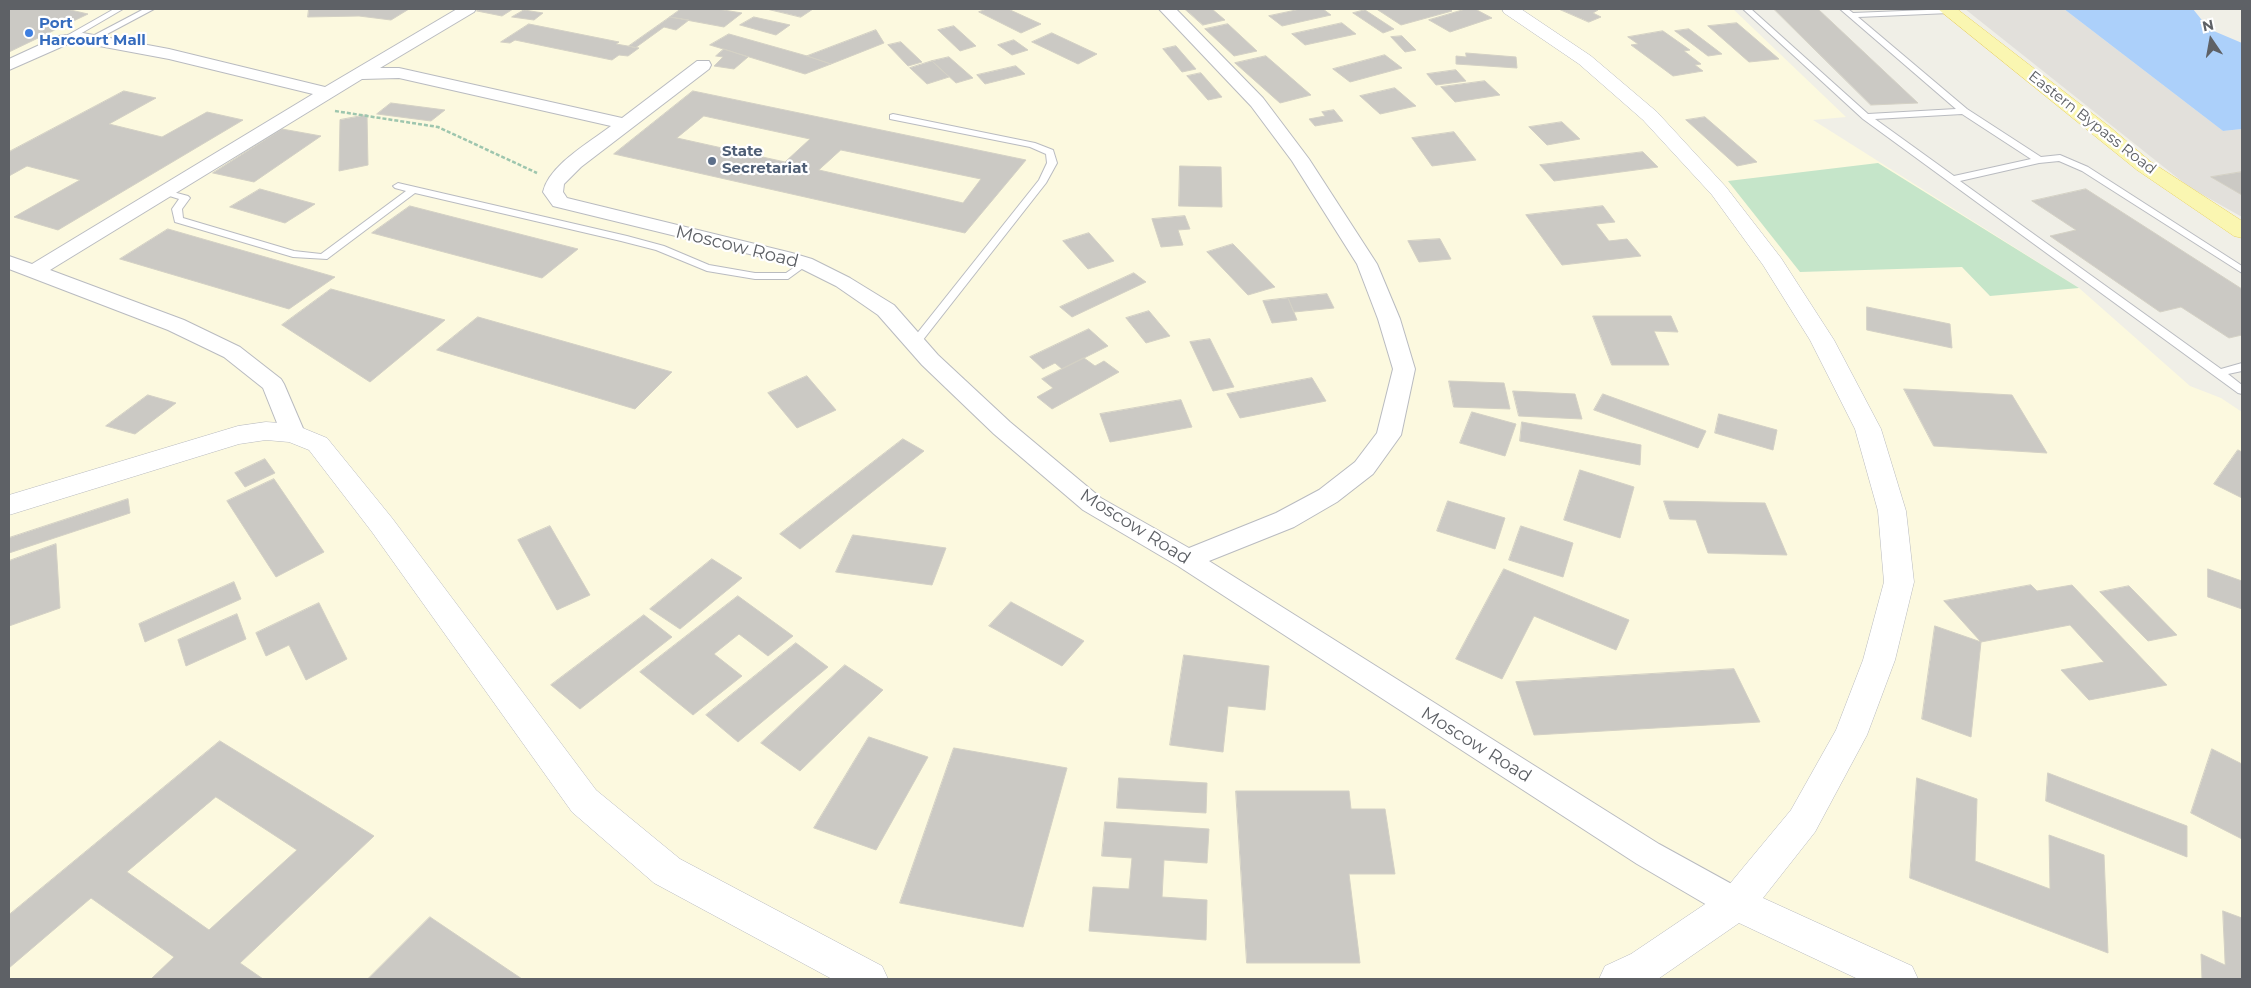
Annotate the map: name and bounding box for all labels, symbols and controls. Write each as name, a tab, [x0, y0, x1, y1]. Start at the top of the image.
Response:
place label: Port Harcourt Mall	[39, 15, 146, 50]
north arrow	[2186, 15, 2236, 65]
text: N	[2200, 15, 2215, 35]
marker: Port Harcourt Mall	[23, 27, 35, 39]
street label: Eastern Bypass Road	[2025, 68, 2159, 178]
place label: State Secretariat	[722, 143, 808, 178]
marker: State Secretariat	[706, 155, 718, 167]
street label: Moscow Road	[673, 221, 801, 273]
street label: Moscow Road	[1076, 484, 1194, 570]
street label: Moscow Road	[1417, 702, 1535, 788]

